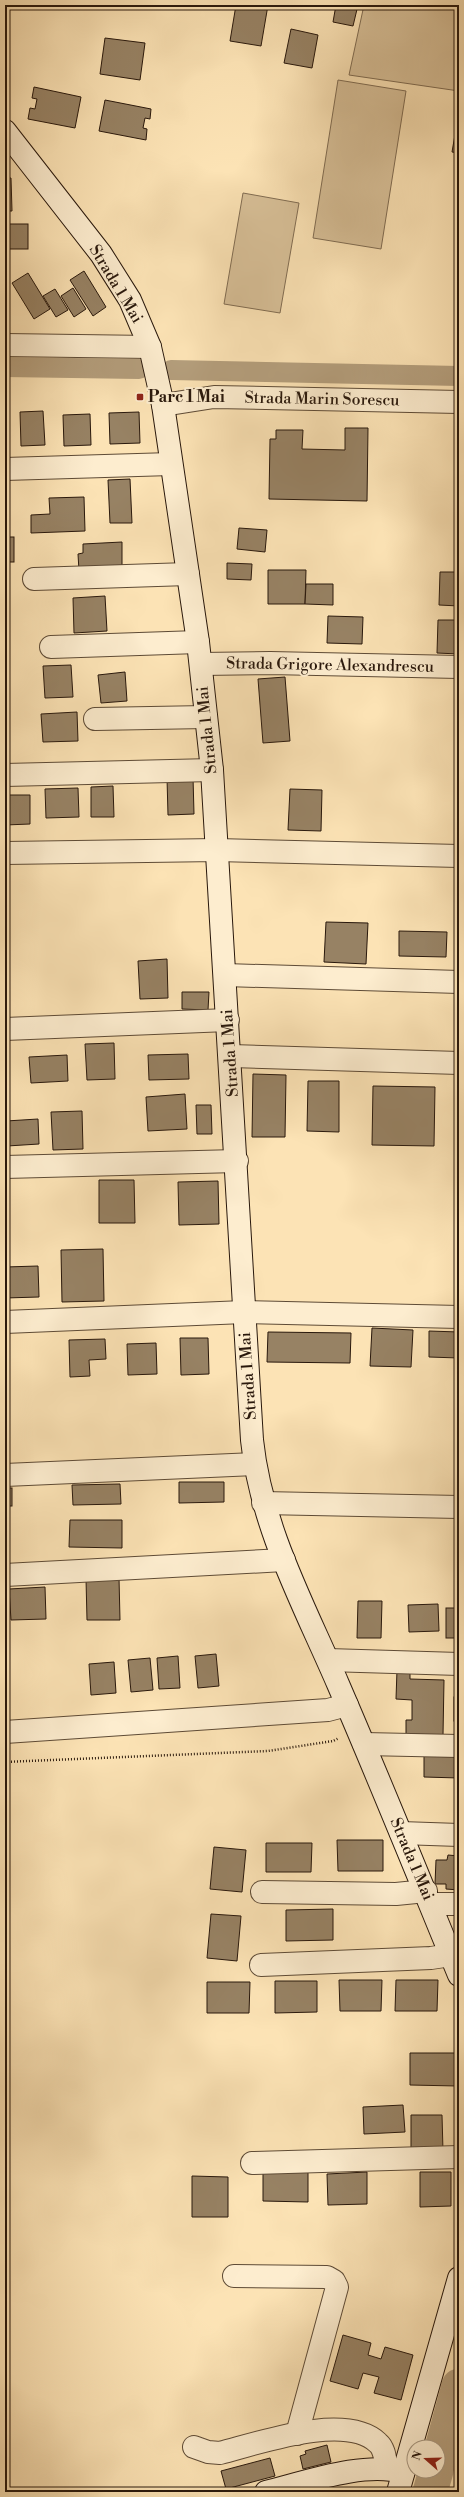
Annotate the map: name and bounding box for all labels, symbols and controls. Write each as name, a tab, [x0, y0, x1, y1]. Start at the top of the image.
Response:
street label: Strada 1 Mai	[85, 241, 147, 327]
place label: Parc 1 Mai	[148, 387, 225, 407]
street label: Strada Marin Sorescu	[244, 388, 400, 410]
marker: Parc 1 Mai	[135, 392, 145, 402]
street label: Strada Grigore Alexandrescu	[226, 653, 434, 677]
street label: Strada 1 Mai	[192, 685, 222, 775]
street label: Strada 1 Mai	[217, 1008, 243, 1098]
street label: Strada 1 Mai	[235, 1331, 261, 1421]
street label: Strada 1 Mai	[386, 1815, 438, 1903]
north arrow	[406, 2439, 446, 2479]
text: N	[409, 2449, 426, 2462]

